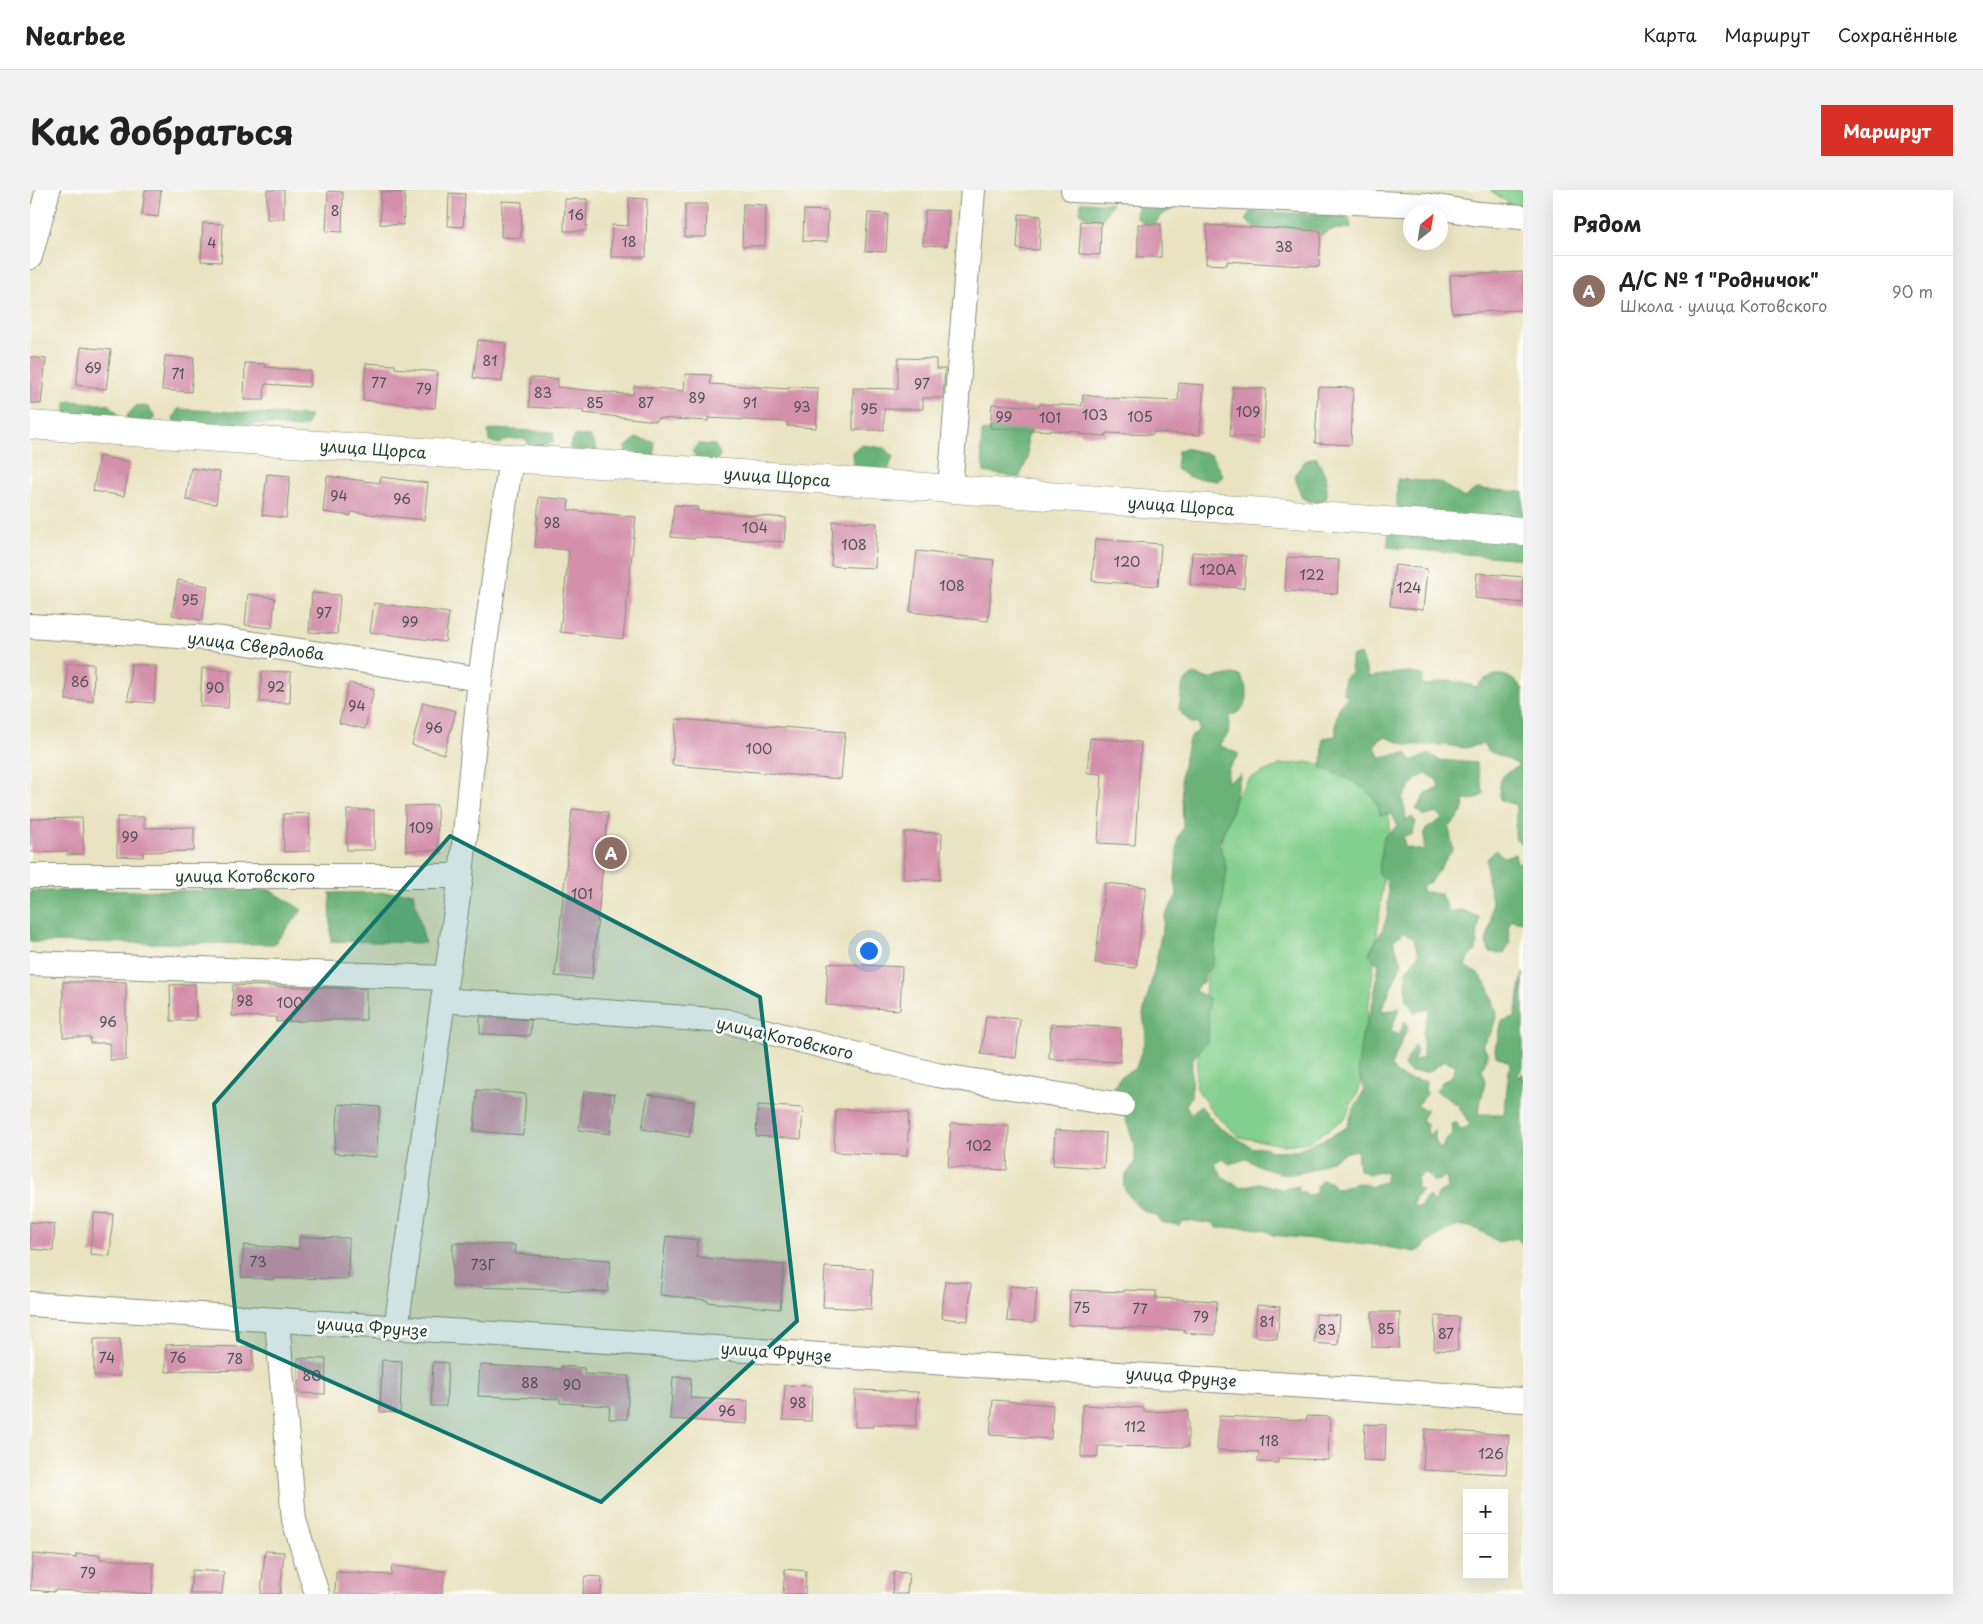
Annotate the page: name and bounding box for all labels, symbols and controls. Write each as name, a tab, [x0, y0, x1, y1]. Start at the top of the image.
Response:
text: Nearbee	[25, 17, 126, 53]
text: Карта	[1644, 21, 1696, 48]
text: Маршрут	[1724, 21, 1810, 48]
text: Сохранённые	[1838, 21, 1958, 48]
text: Как добраться	[30, 104, 294, 157]
button: Маршрут	[1821, 105, 1953, 156]
house number: 8	[331, 200, 339, 221]
house number: 16	[568, 204, 584, 225]
north arrow	[1403, 205, 1448, 250]
text: Рядом	[1573, 207, 1641, 239]
house number: 18	[621, 231, 637, 252]
house number: 4	[207, 232, 217, 253]
house number: 38	[1275, 236, 1293, 257]
text: Д/С № 1 "Родничок"	[1620, 265, 1819, 293]
text: A	[1583, 279, 1595, 303]
text: 90 m	[1892, 279, 1933, 303]
text: Школа · улица Котовского	[1620, 293, 1827, 317]
house number: 81	[483, 350, 497, 371]
house number: 69	[84, 357, 102, 378]
house number: 71	[171, 363, 185, 384]
house number: 77	[371, 372, 387, 393]
house number: 97	[914, 373, 930, 394]
house number: 79	[416, 378, 432, 399]
house number: 83	[534, 382, 552, 403]
house number: 89	[689, 387, 705, 408]
house number: 85	[586, 392, 604, 413]
house number: 87	[638, 392, 654, 413]
house number: 91	[743, 392, 757, 413]
house number: 93	[793, 396, 811, 417]
house number: 95	[860, 398, 878, 419]
house number: 109	[1236, 401, 1260, 422]
house number: 103	[1082, 404, 1108, 425]
house number: 99	[995, 406, 1013, 427]
house number: 105	[1127, 406, 1153, 427]
house number: 101	[1039, 407, 1061, 428]
street label: улица Щорса	[319, 432, 427, 464]
street label: улица Щорса	[723, 460, 831, 492]
house number: 94	[330, 485, 348, 506]
house number: 96	[393, 488, 411, 509]
street label: улица Щорса	[1127, 489, 1235, 521]
house number: 98	[544, 512, 560, 533]
house number: 104	[742, 517, 768, 538]
house number: 108	[841, 534, 867, 555]
house number: 120	[1114, 551, 1140, 572]
house number: 120А	[1199, 559, 1237, 580]
house number: 122	[1299, 564, 1325, 585]
house number: 108	[939, 575, 965, 596]
house number: 124	[1396, 577, 1422, 598]
house number: 95	[181, 589, 199, 610]
house number: 97	[316, 602, 332, 623]
house number: 99	[401, 611, 419, 632]
street label: улица Свердлова	[186, 625, 326, 665]
house number: 86	[71, 671, 89, 692]
house number: 92	[267, 676, 285, 697]
house number: 90	[206, 677, 224, 698]
house number: 94	[348, 695, 366, 716]
house number: 96	[425, 717, 443, 738]
house number: 100	[746, 738, 772, 759]
house number: 109	[409, 817, 433, 838]
house number: 99	[121, 826, 139, 847]
pin: A	[595, 834, 627, 872]
street label: улица Котовского	[175, 863, 315, 887]
house number: 101	[571, 883, 593, 904]
your location	[856, 938, 882, 964]
house number: 98	[237, 990, 253, 1011]
house number: 100	[277, 992, 303, 1013]
street label: улица Котовского	[714, 1010, 856, 1064]
house number: 96	[99, 1011, 117, 1032]
house number: 102	[966, 1135, 992, 1156]
house number: 73	[250, 1251, 266, 1272]
house number: 73Г	[471, 1254, 496, 1275]
house number: 75	[1074, 1297, 1090, 1318]
house number: 77	[1132, 1298, 1148, 1319]
house number: 79	[1193, 1306, 1209, 1327]
street label: улица Фрунзе	[316, 1310, 428, 1342]
house number: 81	[1260, 1311, 1274, 1332]
house number: 85	[1377, 1318, 1395, 1339]
house number: 83	[1318, 1319, 1336, 1340]
house number: 87	[1438, 1323, 1454, 1344]
street label: улица Фрунзе	[720, 1335, 832, 1367]
house number: 74	[99, 1347, 115, 1368]
house number: 76	[170, 1347, 187, 1368]
house number: 78	[227, 1348, 243, 1369]
street label: улица Фрунзе	[1125, 1360, 1237, 1392]
house number: 80	[303, 1365, 321, 1386]
house number: 88	[521, 1372, 539, 1393]
house number: 90	[563, 1374, 581, 1395]
house number: 98	[790, 1392, 806, 1413]
house number: 96	[718, 1400, 736, 1421]
house number: 112	[1124, 1416, 1146, 1437]
house number: 118	[1259, 1430, 1279, 1451]
house number: 126	[1478, 1443, 1504, 1464]
map controls	[1463, 1489, 1508, 1579]
button: +	[1463, 1489, 1508, 1534]
button: −	[1463, 1534, 1508, 1579]
house number: 79	[80, 1562, 96, 1583]

